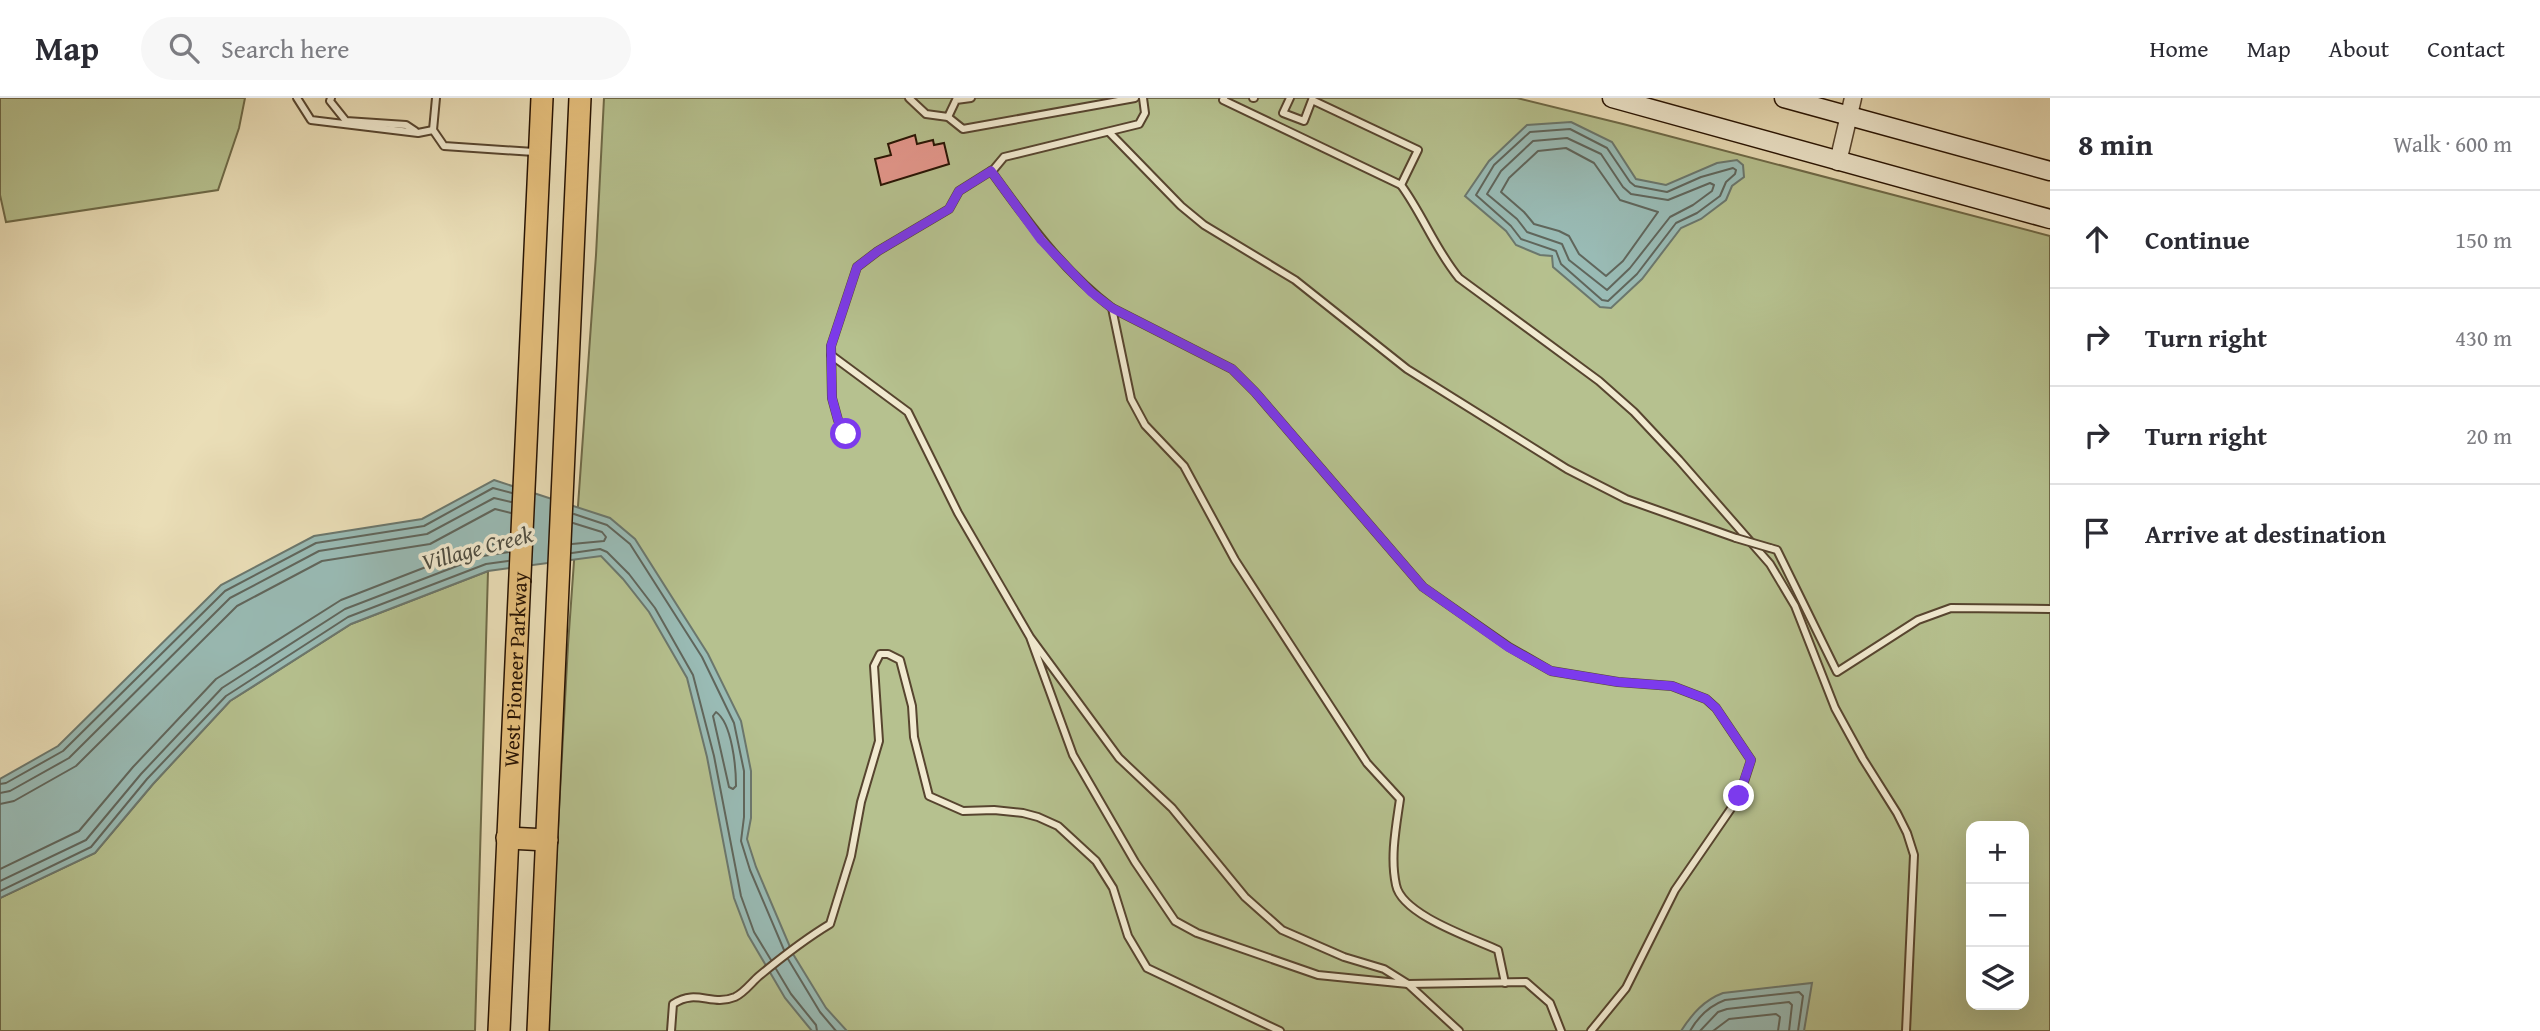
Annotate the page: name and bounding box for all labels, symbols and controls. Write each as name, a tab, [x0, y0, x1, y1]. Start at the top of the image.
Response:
search box	[141, 17, 631, 80]
text: Map	[35, 24, 99, 72]
icon: search	[165, 29, 203, 67]
text: Search here	[221, 29, 349, 68]
text: Home	[2150, 31, 2209, 66]
text: Map	[2247, 31, 2291, 66]
text: About	[2329, 31, 2389, 66]
text: Contact	[2427, 31, 2505, 66]
text: 8 min	[2078, 122, 2153, 166]
text: Walk · 600 m	[2393, 127, 2512, 160]
icon: ahead	[2078, 220, 2116, 258]
text: Continue	[2145, 220, 2250, 259]
text: 150 m	[2455, 223, 2512, 256]
icon: right	[2078, 318, 2116, 356]
text: Turn right	[2145, 318, 2267, 357]
text: 430 m	[2455, 321, 2512, 354]
icon: right	[2078, 416, 2116, 454]
text: Turn right	[2145, 416, 2267, 455]
route start	[830, 418, 861, 449]
text: 20 m	[2466, 419, 2512, 452]
icon: arrive	[2078, 514, 2116, 552]
text: Arrive at destination	[2145, 514, 2386, 553]
water label: Village Creek	[417, 517, 537, 578]
street label: West Pioneer Parkway	[495, 570, 535, 768]
route end	[1723, 780, 1754, 811]
map controls	[1966, 821, 2029, 1010]
button: +	[1966, 821, 2029, 884]
button: −	[1966, 884, 2029, 947]
button: layers	[1966, 947, 2029, 1010]

